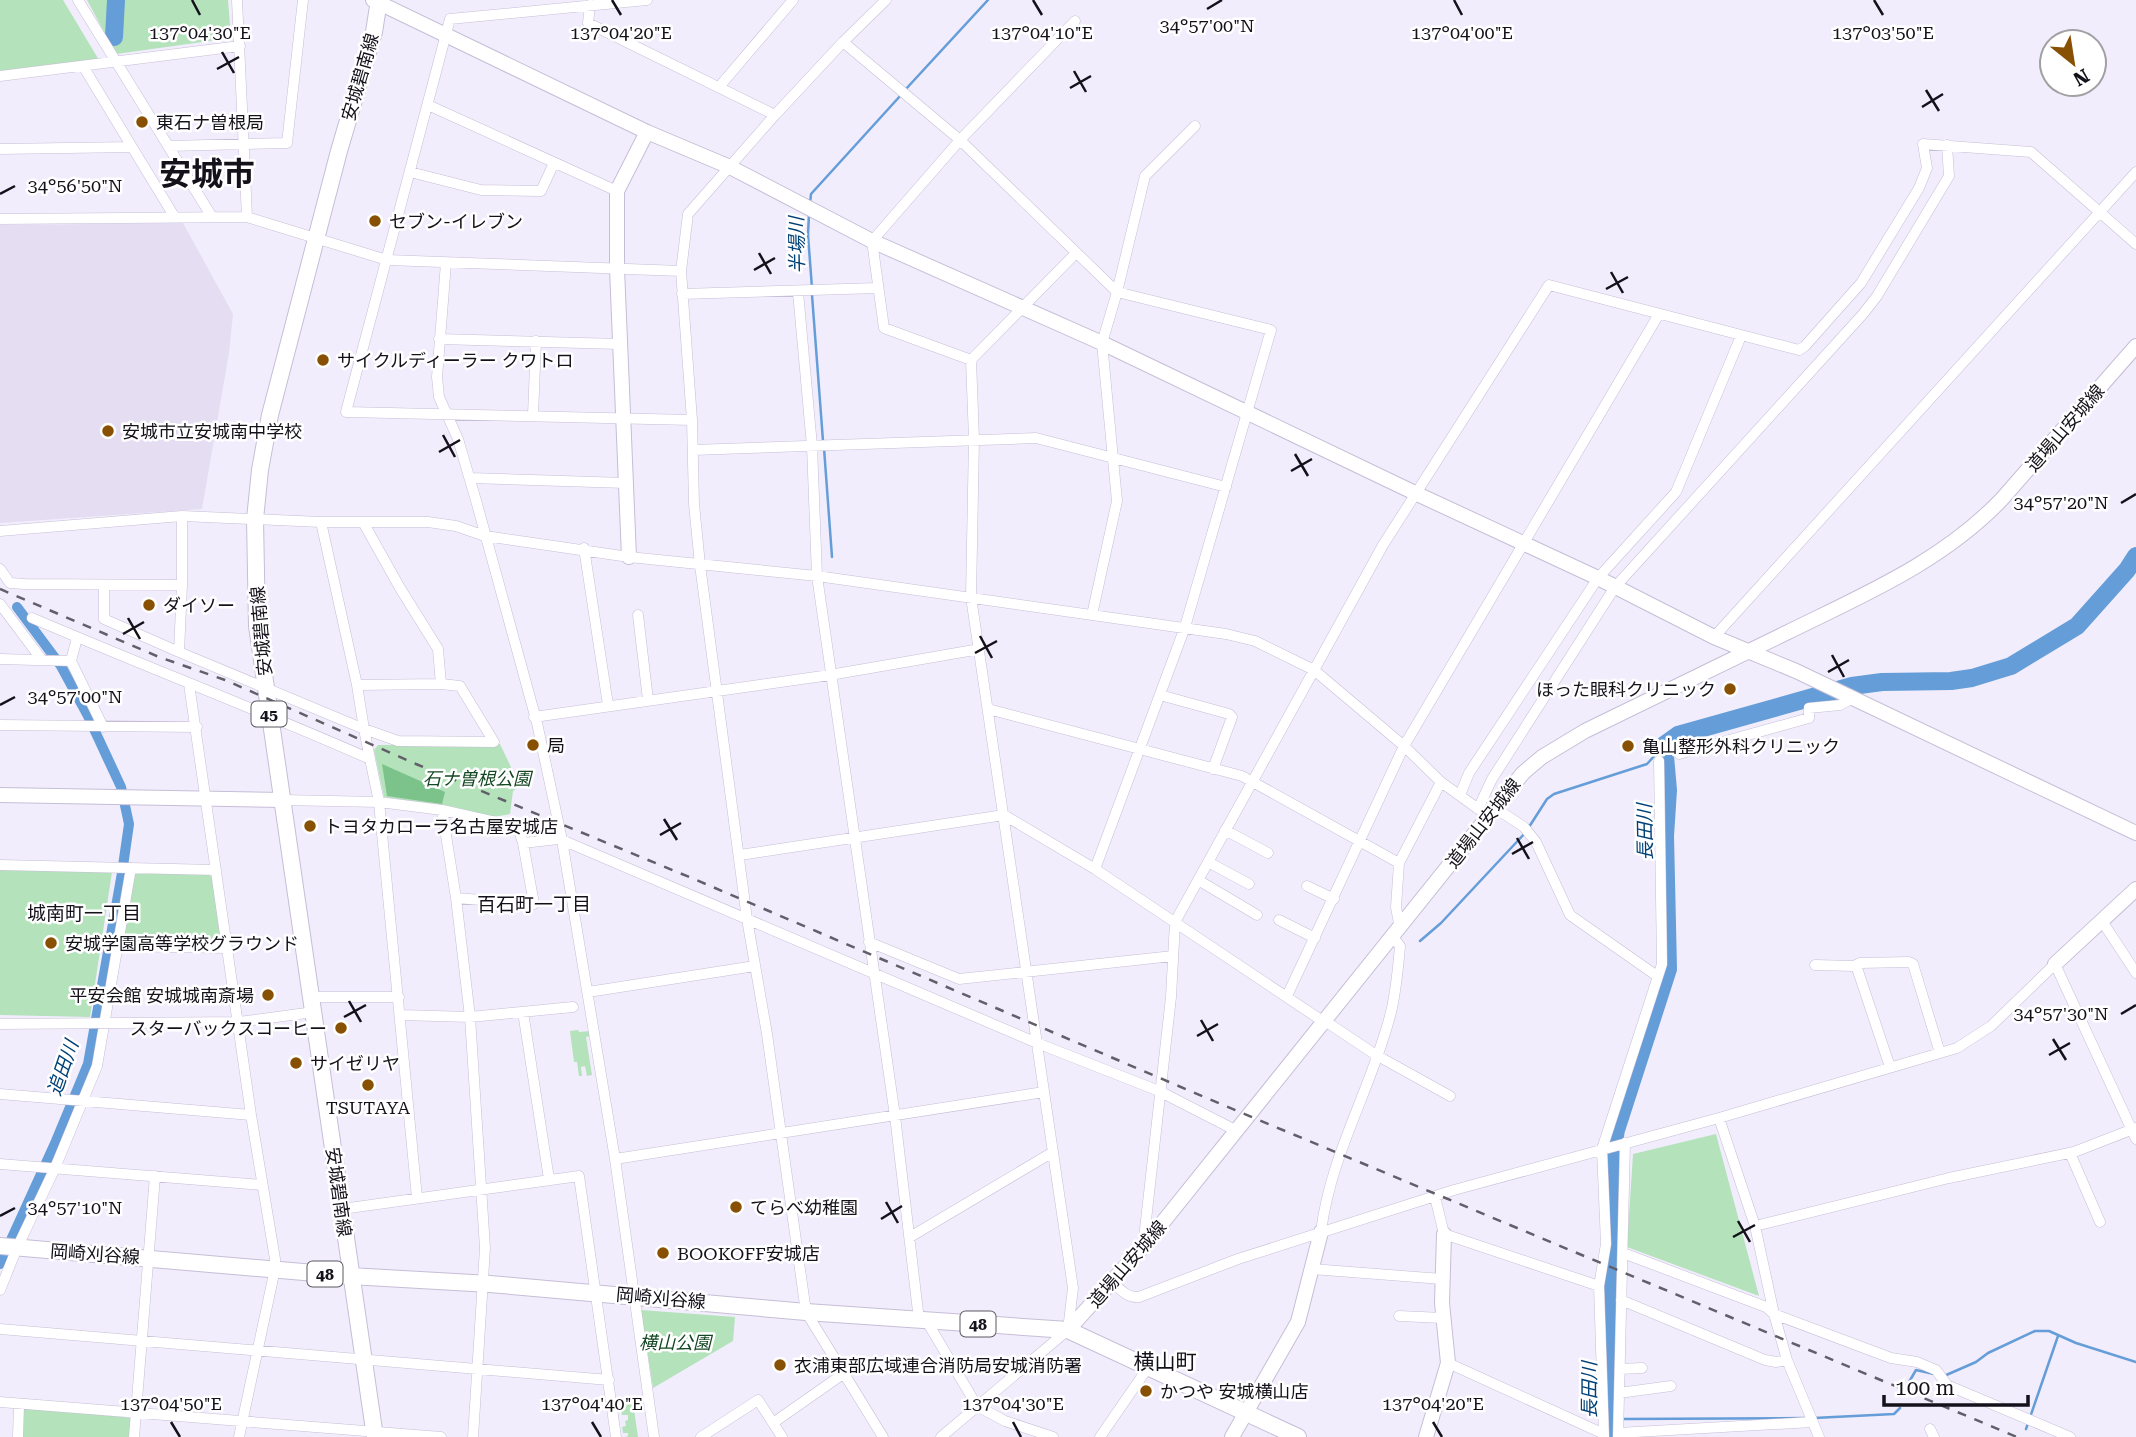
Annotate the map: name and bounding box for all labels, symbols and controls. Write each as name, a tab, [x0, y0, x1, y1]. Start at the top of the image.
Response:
text: 34°57'00"N	[1160, 15, 1254, 36]
text: 137°04'30"E	[149, 22, 251, 43]
text: 137°04'20"E	[570, 22, 672, 43]
text: 137°04'10"E	[991, 22, 1093, 43]
text: 137°04'00"E	[1411, 22, 1513, 43]
text: 137°03'50"E	[1832, 22, 1934, 43]
north arrow	[2038, 28, 2108, 98]
street label: 安城碧南線	[338, 31, 382, 123]
text: N	[2069, 64, 2093, 91]
place label: 東石ナ曽根局	[156, 112, 264, 133]
marker: 東石ナ曽根局	[134, 114, 150, 130]
district label: 安城市	[159, 155, 255, 193]
text: 34°56'50"N	[28, 175, 122, 196]
place label: セブン-イレブン	[389, 211, 523, 232]
marker: セブン-イレブン	[367, 213, 383, 229]
water label: 半場川	[785, 214, 809, 274]
place label: サイクルディーラー クワトロ	[337, 350, 573, 371]
marker: サイクルディーラー クワトロ	[315, 352, 331, 368]
street label: 道場山安城線	[2022, 380, 2108, 476]
place label: 安城市立安城南中学校	[122, 421, 302, 442]
marker: 安城市立安城南中学校	[100, 423, 116, 439]
text: 34°57'20"N	[2014, 492, 2108, 513]
street label: 安城碧南線	[247, 585, 275, 677]
place label: ダイソー	[163, 595, 235, 616]
marker: ダイソー	[141, 597, 157, 613]
place label: ほった眼科クリニック	[1536, 679, 1716, 700]
marker: ほった眼科クリニック	[1722, 681, 1738, 697]
text: 34°57'00"N	[28, 686, 122, 707]
road number: 45	[252, 702, 286, 726]
place label: 局	[547, 735, 565, 756]
place label: 亀山整形外科クリニック	[1642, 736, 1840, 757]
marker: 局	[525, 737, 541, 753]
marker: 亀山整形外科クリニック	[1620, 738, 1636, 754]
park label: 石ナ曽根公園	[423, 768, 534, 789]
street label: 道場山安城線	[1441, 774, 1525, 872]
water label: 長田川	[1633, 801, 1657, 861]
place label: トヨタカローラ名古屋安城店	[324, 816, 558, 837]
marker: トヨタカローラ名古屋安城店	[302, 818, 318, 834]
district label: 百石町一丁目	[477, 893, 591, 916]
district label: 城南町一丁目	[27, 902, 141, 925]
place label: 安城学園高等学校グラウンド	[65, 933, 299, 954]
marker: 安城学園高等学校グラウンド	[43, 935, 59, 951]
place label: 平安会館 安城城南斎場	[69, 985, 254, 1006]
marker: 平安会館 安城城南斎場	[260, 987, 276, 1003]
text: 34°57'30"N	[2014, 1003, 2108, 1024]
place label: スターバックスコーヒー	[130, 1018, 327, 1039]
marker: スターバックスコーヒー	[333, 1020, 349, 1036]
water label: 追田川	[43, 1035, 84, 1099]
place label: サイゼリヤ	[310, 1053, 400, 1074]
marker: サイゼリヤ	[288, 1055, 304, 1071]
marker: TSUTAYA	[360, 1077, 376, 1093]
place label: TSUTAYA	[326, 1097, 411, 1118]
street label: 安城碧南線	[322, 1146, 356, 1238]
text: 34°57'10"N	[28, 1197, 122, 1218]
place label: てらべ幼稚園	[750, 1197, 858, 1218]
marker: てらべ幼稚園	[728, 1199, 744, 1215]
street label: 道場山安城線	[1084, 1216, 1170, 1312]
street label: 岡崎刈谷線	[49, 1240, 141, 1268]
place label: BOOKOFF安城店	[677, 1243, 820, 1264]
marker: BOOKOFF安城店	[655, 1245, 671, 1261]
road number: 48	[308, 1262, 342, 1286]
street label: 岡崎刈谷線	[615, 1284, 707, 1312]
road number: 48	[960, 1312, 996, 1336]
park label: 横山公園	[639, 1332, 714, 1353]
district label: 横山町	[1134, 1350, 1197, 1374]
place label: 衣浦東部広域連合消防局安城消防署	[794, 1355, 1082, 1376]
marker: 衣浦東部広域連合消防局安城消防署	[772, 1357, 788, 1373]
water label: 長田川	[1578, 1360, 1601, 1419]
scale bar	[1884, 1364, 2028, 1408]
text: 100 m	[1895, 1376, 1955, 1400]
place label: かつや 安城横山店	[1160, 1381, 1309, 1402]
marker: かつや 安城横山店	[1138, 1383, 1154, 1399]
text: 137°04'50"E	[120, 1393, 222, 1414]
text: 137°04'40"E	[541, 1393, 643, 1414]
text: 137°04'30"E	[962, 1393, 1064, 1414]
text: 137°04'20"E	[1382, 1393, 1484, 1414]

